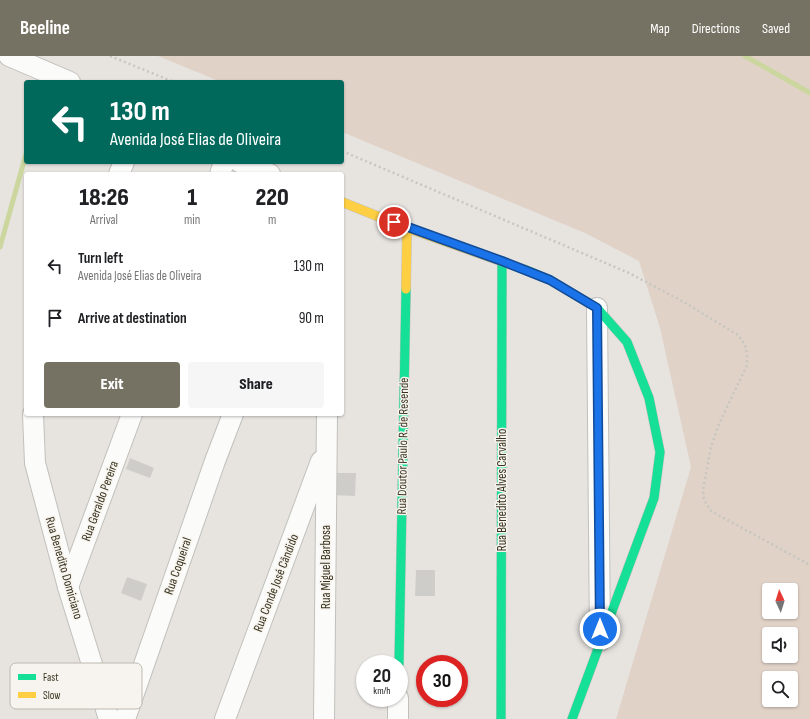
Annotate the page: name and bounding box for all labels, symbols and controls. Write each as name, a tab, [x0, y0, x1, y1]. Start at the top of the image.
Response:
text: Beeline	[20, 17, 70, 40]
text: Map	[650, 20, 670, 37]
text: Directions	[692, 20, 740, 37]
text: Saved	[762, 20, 790, 37]
text: 130 m	[110, 95, 170, 128]
icon: left	[44, 96, 96, 148]
text: Avenida José Elias de Oliveira	[110, 129, 281, 150]
text: 18:26	[79, 183, 129, 212]
text: 1	[187, 183, 197, 212]
text: 220	[255, 183, 289, 212]
pin	[377, 205, 411, 239]
icon: arrive	[383, 211, 405, 233]
text: Arrival	[90, 212, 118, 228]
text: min	[184, 212, 200, 228]
text: m	[268, 212, 276, 228]
text: Turn left	[78, 249, 123, 268]
icon: left	[44, 255, 66, 277]
text: 130 m	[294, 257, 324, 276]
text: Avenida José Elias de Oliveira	[78, 268, 202, 284]
icon: arrive	[44, 307, 66, 329]
text: Arrive at destination	[78, 309, 187, 328]
text: 90 m	[299, 309, 324, 328]
button: Exit	[44, 362, 180, 408]
button: Share	[188, 362, 324, 408]
street label: Rua Doutor Paulo R. de Resende	[394, 377, 412, 515]
street label: Rua Benedito Alves Carvalho	[494, 429, 510, 551]
street label: Rua Geraldo Pereira	[78, 459, 122, 543]
street label: Rua Benedito Domiciano	[42, 515, 86, 621]
street label: Rua Miguel Barbosa	[318, 525, 334, 609]
street label: Rua Conde José Cândido	[250, 532, 302, 634]
street label: Rua Coqueiral	[161, 535, 195, 597]
north arrow	[762, 583, 798, 619]
map controls	[762, 583, 798, 707]
position arrow	[579, 608, 621, 650]
button: sound	[762, 627, 798, 663]
speed limit sign: 30	[416, 655, 468, 707]
legend	[10, 663, 142, 709]
text: 20	[373, 664, 391, 688]
text: Fast	[43, 671, 59, 684]
button: search	[762, 671, 798, 707]
text: km/h	[373, 685, 391, 697]
text: Slow	[43, 689, 60, 702]

